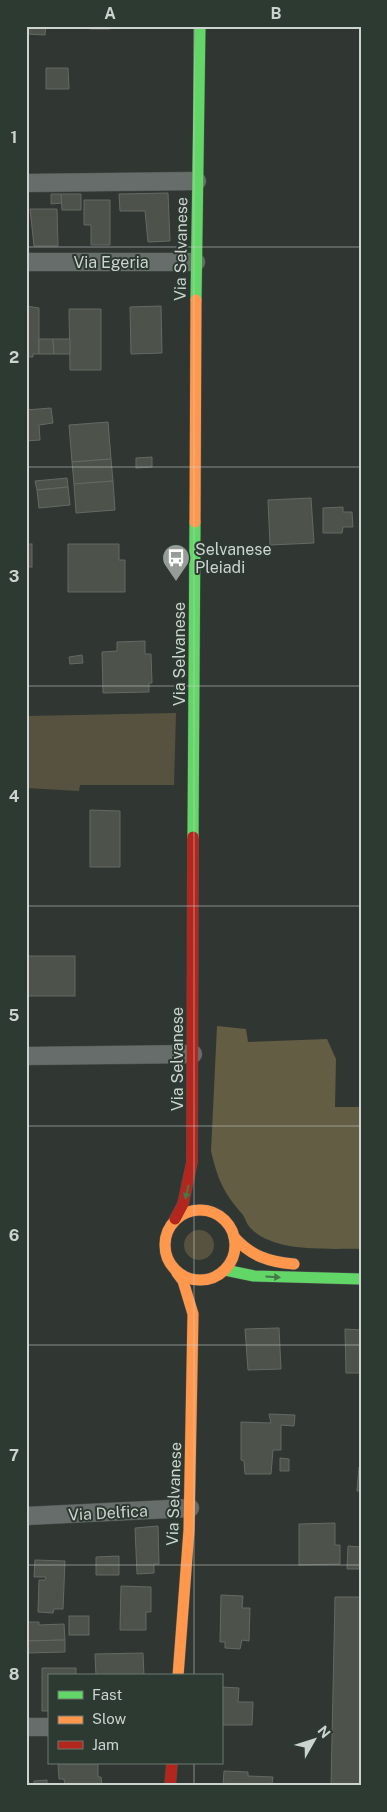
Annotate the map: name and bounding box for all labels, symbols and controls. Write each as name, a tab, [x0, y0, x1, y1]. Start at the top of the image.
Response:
text: A	[104, 4, 116, 23]
text: B	[271, 4, 282, 23]
text: 1	[11, 128, 17, 147]
street label: Via Selvanese	[171, 197, 191, 301]
street label: Via Egeria	[74, 253, 149, 272]
text: 2	[9, 348, 19, 367]
place label: Selvanese Pleiadi	[195, 540, 271, 577]
bus stop icon: Selvanese Pleiadi	[161, 543, 191, 582]
text: 3	[9, 567, 19, 586]
street label: Via Selvanese	[170, 602, 189, 706]
text: 4	[9, 787, 20, 806]
text: 5	[9, 1006, 20, 1025]
street label: Via Selvanese	[168, 1007, 187, 1111]
one-way arrow	[183, 1184, 191, 1199]
text: 6	[9, 1226, 19, 1245]
one-way arrow	[265, 1274, 281, 1282]
street label: Via Selvanese	[163, 1442, 185, 1546]
text: 7	[9, 1446, 19, 1465]
street label: Via Delfica	[68, 1501, 148, 1525]
text: 8	[9, 1665, 20, 1684]
legend	[48, 1674, 222, 1764]
text: Fast	[92, 1686, 122, 1703]
text: Slow	[92, 1710, 127, 1727]
north arrow	[290, 1714, 340, 1764]
text: N	[314, 1723, 334, 1741]
text: Jam	[92, 1736, 119, 1753]

